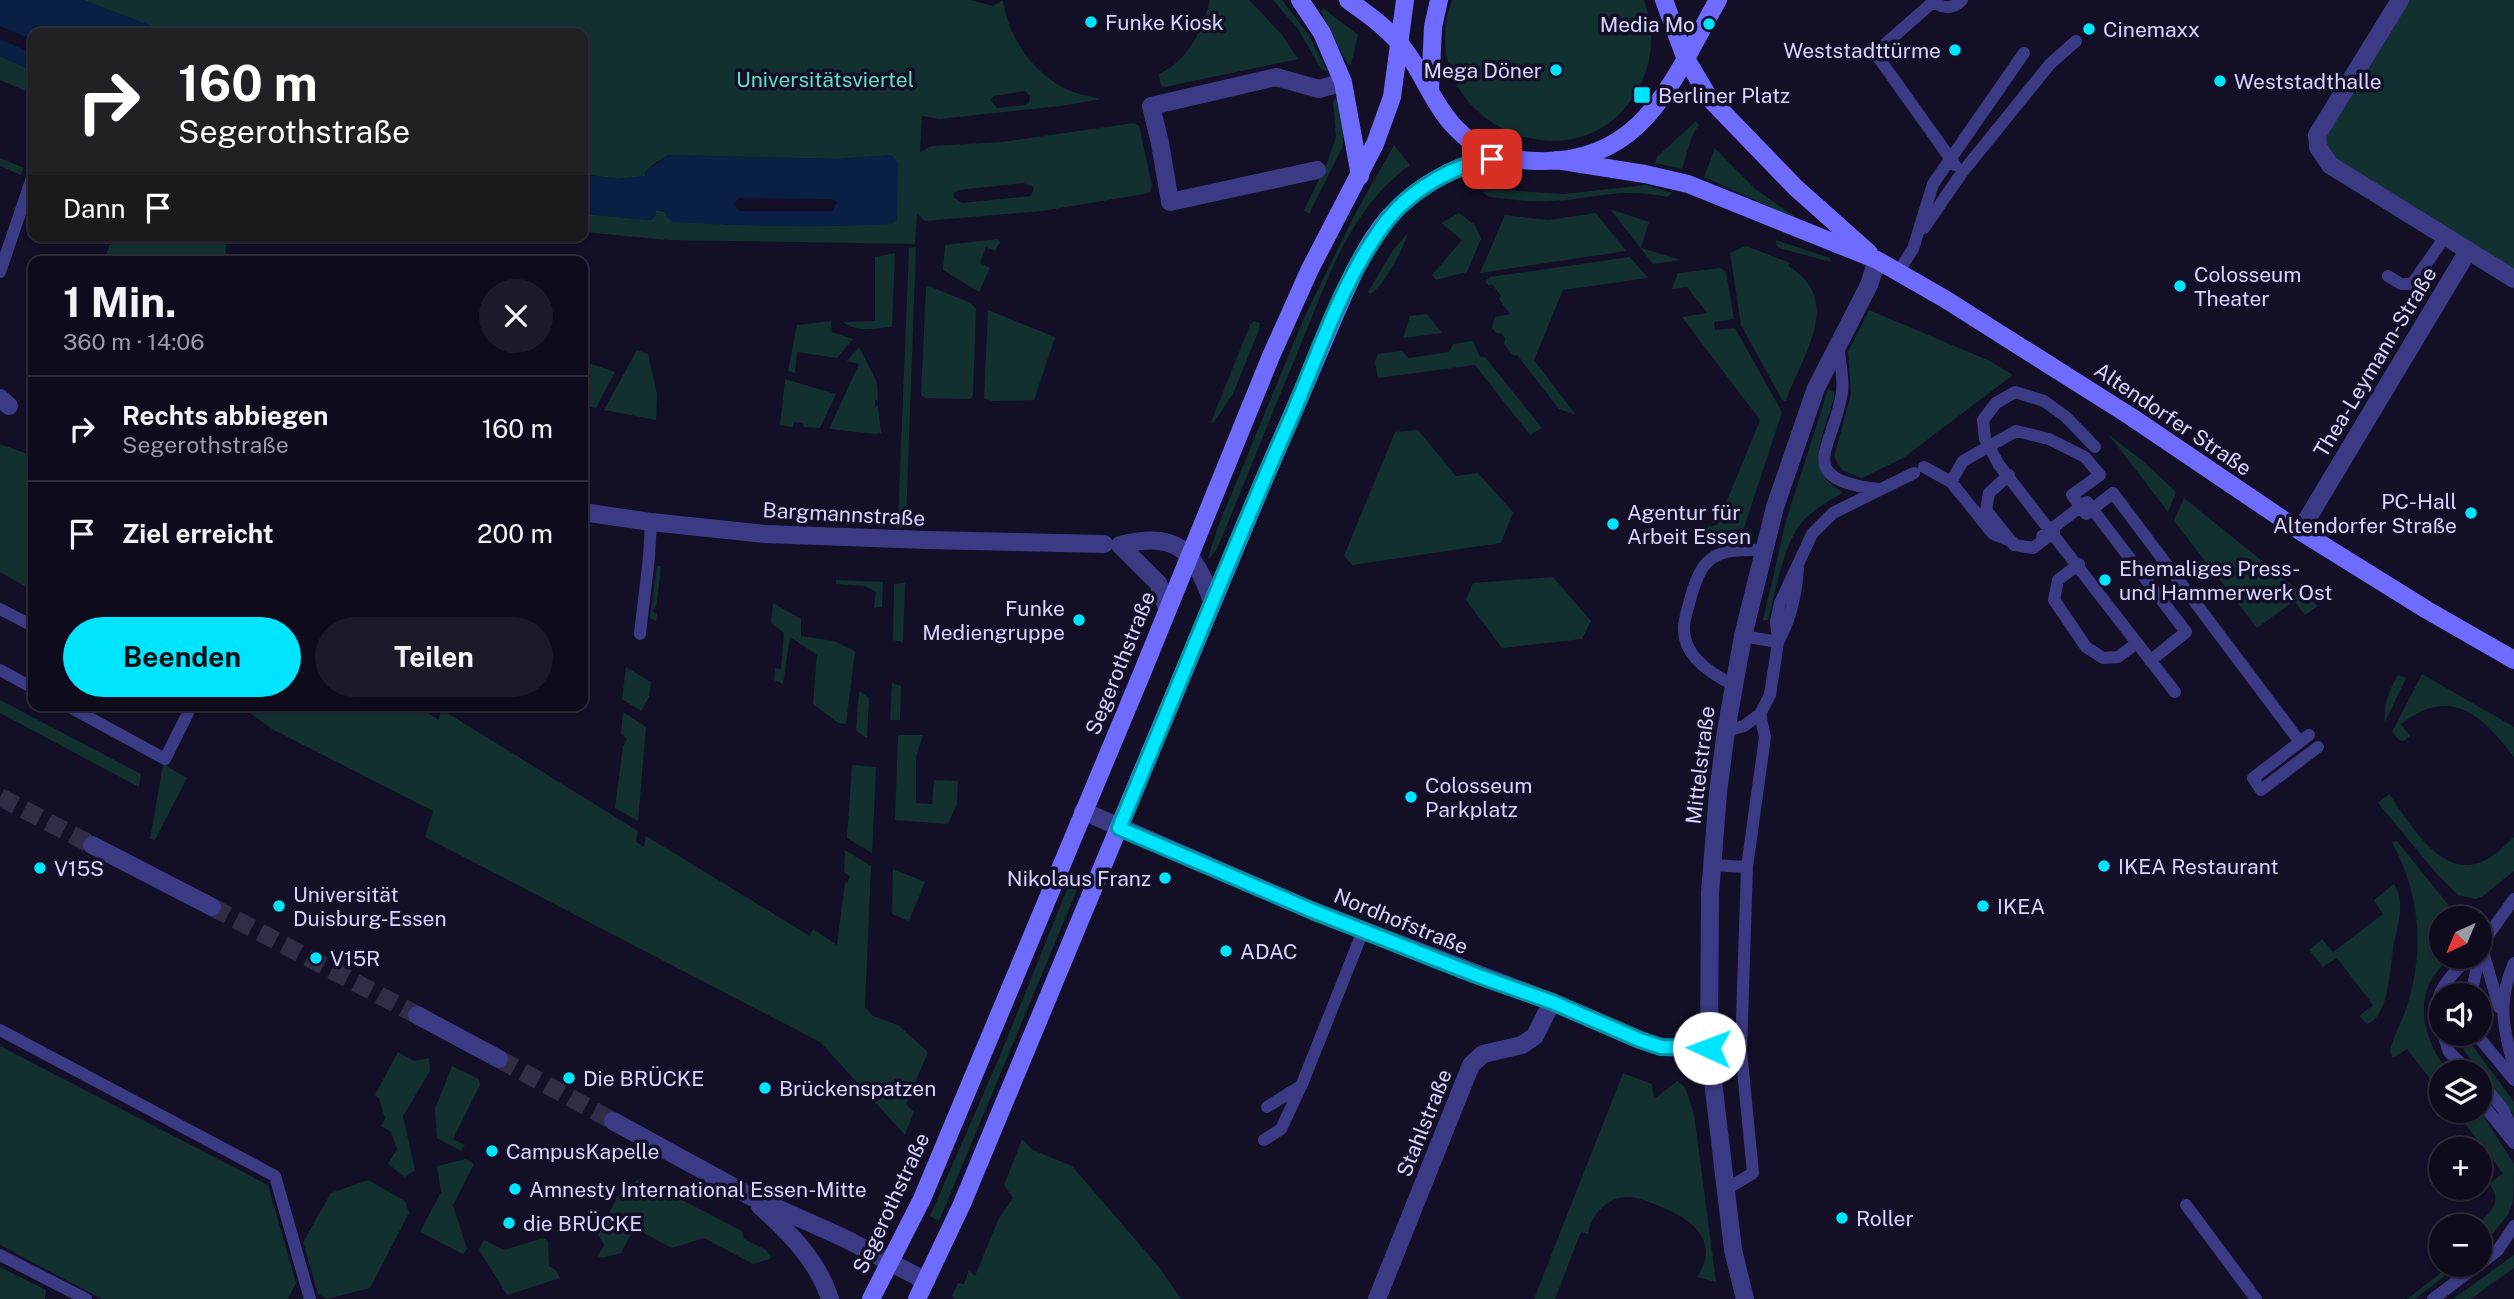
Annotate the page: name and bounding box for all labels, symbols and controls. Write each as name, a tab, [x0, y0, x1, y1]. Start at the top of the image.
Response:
place label: Funke Kiosk	[1105, 10, 1224, 35]
place label: Media Mo	[1600, 12, 1695, 37]
marker: Funke Kiosk	[1083, 14, 1099, 30]
marker: Media Mo	[1701, 16, 1717, 32]
place label: Cinemaxx	[2103, 17, 2200, 42]
marker: Cinemaxx	[2081, 21, 2097, 37]
place label: Weststadttürme	[1783, 38, 1941, 63]
marker: Weststadttürme	[1947, 42, 1963, 58]
text: 160 m	[178, 54, 318, 112]
icon: right	[63, 56, 154, 147]
place label: Mega Döner	[1424, 58, 1542, 83]
marker: Mega Döner	[1548, 62, 1564, 78]
park label: Universitätsviertel	[736, 67, 914, 92]
place label: Weststadthalle	[2234, 69, 2382, 94]
marker: Weststadthalle	[2212, 73, 2228, 89]
place label: Berliner Platz	[1658, 83, 1790, 108]
marker: Berliner Platz	[1632, 85, 1652, 105]
text: Segerothstraße	[178, 113, 410, 150]
pin	[1462, 129, 1522, 189]
icon: arrive	[1473, 140, 1511, 178]
icon: arrive	[139, 189, 177, 227]
text: Dann	[63, 193, 125, 224]
place label: Colosseum Theater	[2194, 262, 2302, 311]
street label: Thea-Leymann-Straße	[2308, 262, 2442, 462]
text: 1 Min.	[63, 277, 177, 326]
marker: Colosseum Theater	[2172, 278, 2188, 294]
button: close	[479, 279, 553, 353]
text: 360 m · 14:06	[63, 328, 205, 355]
street label: Altendorfer Straße	[2090, 357, 2256, 481]
text: Rechts abbiegen	[122, 400, 328, 431]
icon: right	[63, 410, 101, 448]
text: 160 m	[482, 413, 553, 444]
text: Segerothstraße	[122, 431, 289, 458]
place label: PC-Hall Altendorfer Straße	[2273, 489, 2457, 538]
street label: Bargmannstraße	[762, 497, 926, 531]
place label: Agentur für Arbeit Essen	[1627, 500, 1751, 549]
marker: PC-Hall Altendorfer Straße	[2463, 505, 2479, 521]
icon: arrive	[63, 515, 101, 553]
marker: Agentur für Arbeit Essen	[1605, 516, 1621, 532]
text: Ziel erreicht	[122, 518, 274, 549]
text: 200 m	[477, 518, 553, 549]
place label: Ehemaliges Press- und Hammerwerk Ost	[2119, 556, 2332, 605]
marker: Ehemaliges Press- und Hammerwerk Ost	[2097, 572, 2113, 588]
street label: Segerothstraße	[1080, 588, 1160, 738]
place label: Funke Mediengruppe	[922, 596, 1065, 645]
marker: Funke Mediengruppe	[1071, 612, 1087, 628]
button: Beenden	[63, 617, 301, 697]
button: Teilen	[315, 617, 553, 697]
street label: Mittelstraße	[1680, 704, 1720, 826]
place label: Colosseum Parkplatz	[1425, 773, 1533, 822]
marker: Colosseum Parkplatz	[1403, 789, 1419, 805]
place label: IKEA Restaurant	[2118, 854, 2279, 879]
place label: V15S	[54, 856, 104, 881]
marker: IKEA Restaurant	[2096, 858, 2112, 874]
marker: V15S	[32, 860, 48, 876]
place label: Nikolaus Franz	[1007, 866, 1151, 891]
marker: Nikolaus Franz	[1157, 870, 1173, 886]
place label: Universität Duisburg-Essen	[293, 882, 447, 931]
street label: Nordhofstraße	[1330, 883, 1472, 959]
place label: IKEA	[1997, 894, 2045, 919]
marker: Universität Duisburg-Essen	[271, 898, 287, 914]
marker: IKEA	[1975, 898, 1991, 914]
north arrow	[2429, 906, 2492, 970]
map controls	[2429, 906, 2492, 1277]
place label: ADAC	[1240, 939, 1298, 964]
marker: ADAC	[1218, 943, 1234, 959]
place label: V15R	[330, 946, 380, 971]
marker: V15R	[308, 950, 324, 966]
button: sound	[2429, 983, 2492, 1046]
position arrow	[1672, 1011, 1746, 1085]
button: layers	[2429, 1060, 2492, 1123]
place label: Die BRÜCKE	[583, 1066, 704, 1091]
street label: Stahlstraße	[1391, 1066, 1457, 1180]
marker: Die BRÜCKE	[561, 1070, 577, 1086]
place label: Brückenspatzen	[779, 1076, 936, 1101]
marker: Brückenspatzen	[757, 1080, 773, 1096]
street label: Segerothstraße	[847, 1129, 935, 1277]
button: +	[2429, 1137, 2492, 1200]
place label: CampusKapelle	[506, 1139, 659, 1164]
marker: CampusKapelle	[484, 1143, 500, 1159]
place label: Amnesty International Essen-Mitte	[529, 1177, 867, 1202]
marker: Amnesty International Essen-Mitte	[507, 1181, 523, 1197]
place label: Roller	[1856, 1206, 1914, 1231]
marker: Roller	[1834, 1210, 1850, 1226]
place label: die BRÜCKE	[523, 1211, 642, 1236]
button: −	[2429, 1214, 2492, 1277]
marker: die BRÜCKE	[501, 1215, 517, 1231]

